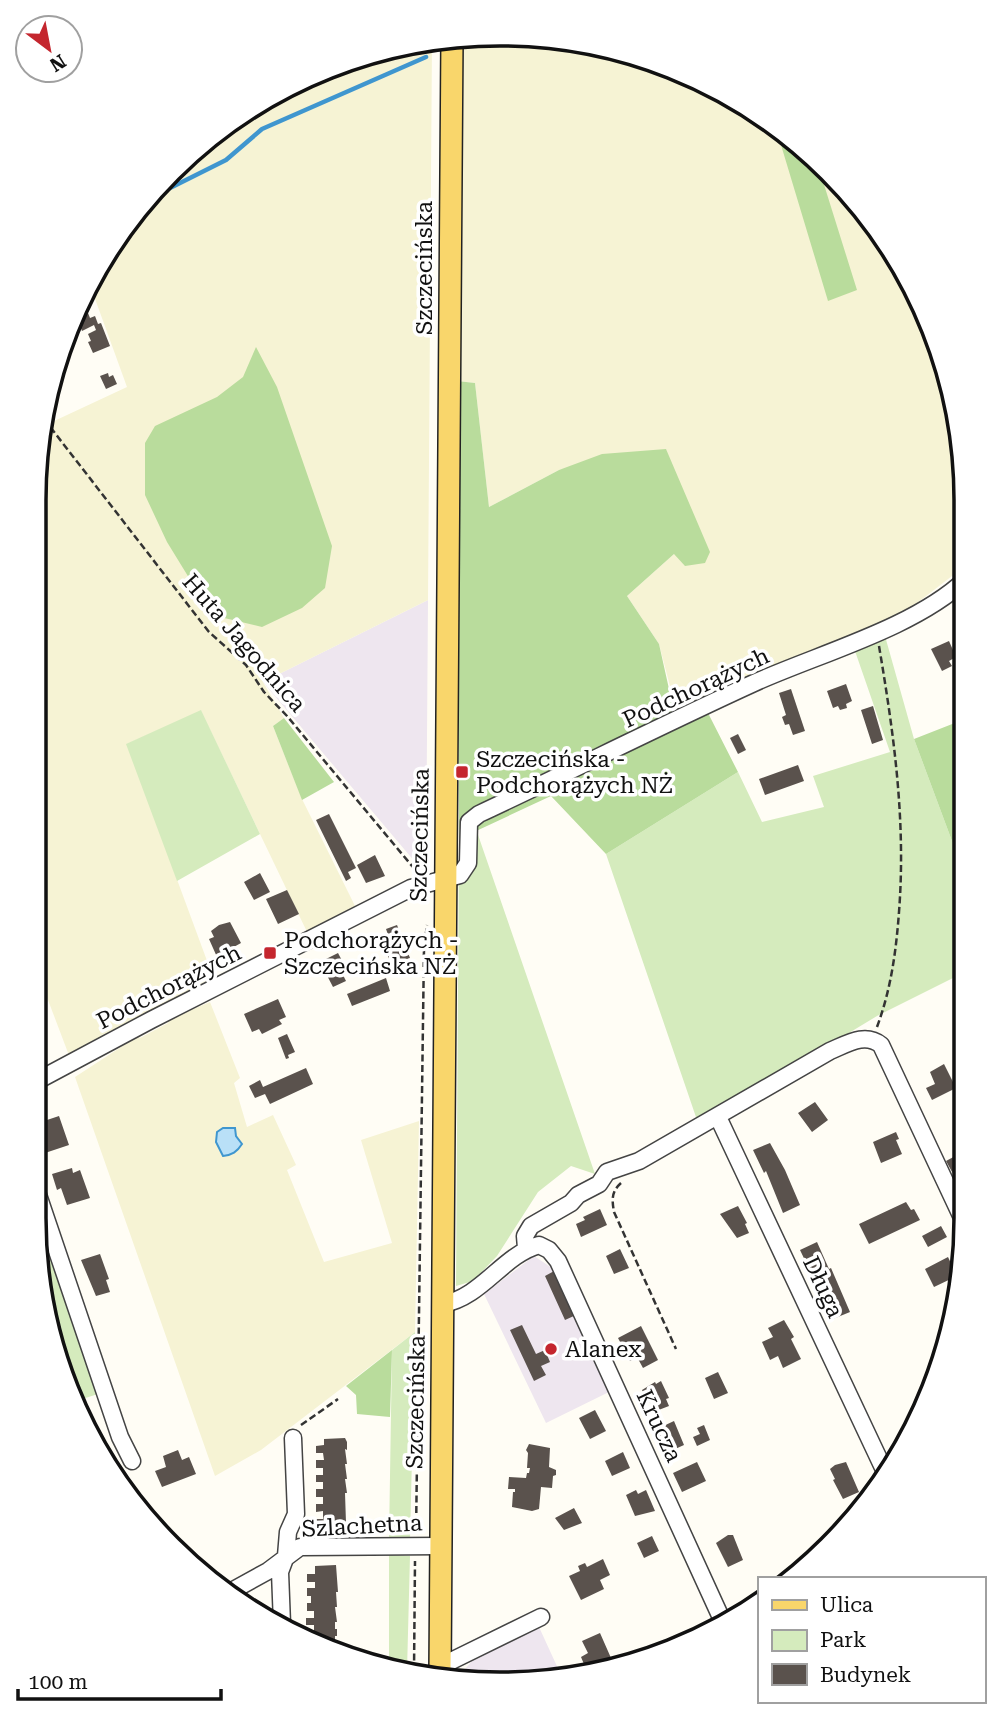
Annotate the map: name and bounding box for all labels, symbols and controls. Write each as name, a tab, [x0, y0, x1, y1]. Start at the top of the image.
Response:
north arrow	[14, 14, 84, 84]
text: N	[45, 49, 70, 77]
street label: Szczecińska	[411, 201, 438, 335]
street label: Huta Jagodnica	[177, 569, 312, 718]
street label: Podchorążych	[618, 642, 774, 734]
place label: Szczecińska - Podchorążych NŻ	[476, 746, 673, 799]
marker: Szczecińska - Podchorążych NŻ	[454, 764, 470, 780]
street label: Szczecińska	[405, 767, 435, 902]
place label: Podchorążych - Szczecińska NŻ	[284, 927, 459, 980]
street label: Podchorążych	[92, 939, 246, 1035]
marker: Podchorążych - Szczecińska NŻ	[262, 945, 278, 961]
street label: Długa	[797, 1252, 849, 1322]
street label: Szczecińska	[401, 1334, 431, 1469]
place label: Alanex	[565, 1336, 642, 1363]
marker: Alanex	[543, 1341, 559, 1357]
street label: Krucza	[631, 1386, 688, 1467]
street label: Szlachetna	[301, 1509, 424, 1543]
legend	[758, 1577, 985, 1703]
text: Ulica	[820, 1593, 874, 1617]
text: Park	[820, 1628, 866, 1652]
scale bar	[18, 1658, 220, 1702]
text: Budynek	[820, 1663, 911, 1687]
text: 100 m	[28, 1670, 88, 1694]

